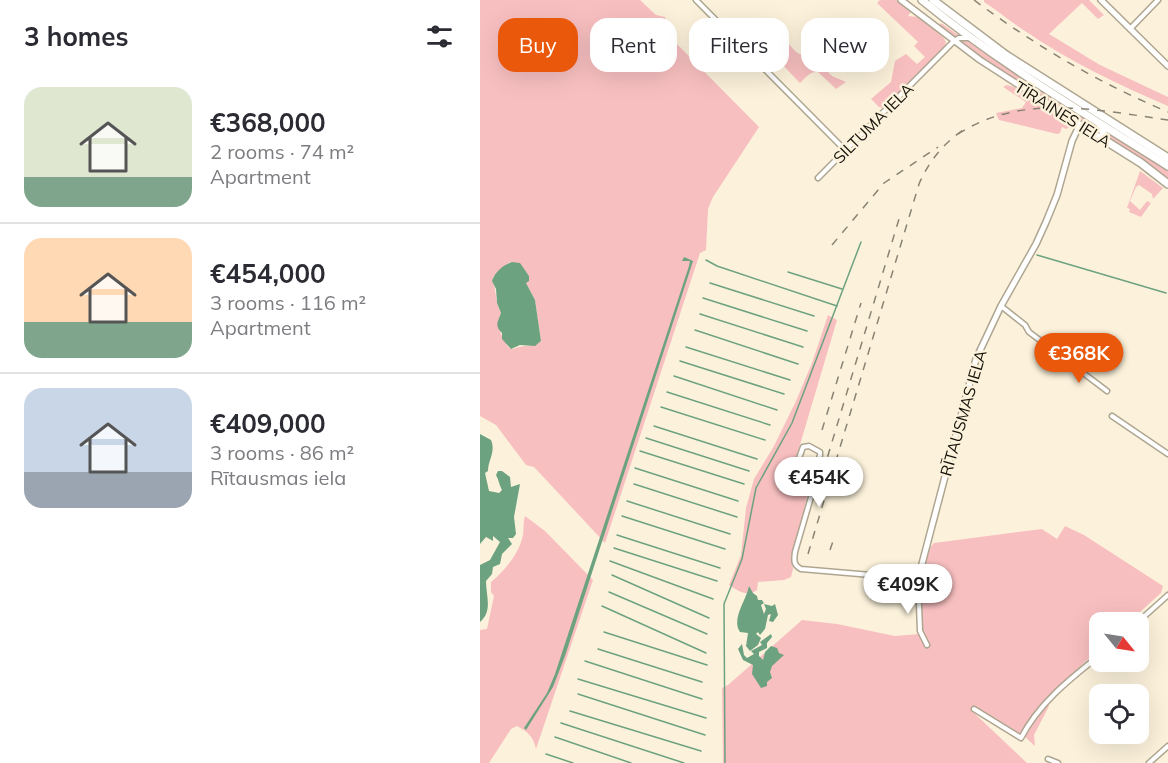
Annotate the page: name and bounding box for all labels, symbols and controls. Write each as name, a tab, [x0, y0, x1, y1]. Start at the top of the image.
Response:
chip: Buy	[498, 18, 578, 72]
chip: Rent	[590, 18, 677, 72]
chip: Filters	[689, 18, 789, 72]
chip: New	[801, 18, 889, 72]
text: 3 homes	[24, 20, 128, 53]
icon: filters	[423, 20, 456, 53]
street label: TĪRAINES IELA	[1011, 76, 1115, 152]
street label: SILTUMA IELA	[829, 78, 918, 167]
text: €368,000	[210, 106, 326, 139]
icon: home	[72, 111, 144, 183]
text: 2 rooms · 74 m²	[210, 139, 354, 164]
text: Apartment	[210, 164, 311, 189]
text: €454,000	[210, 257, 326, 290]
icon: home	[72, 262, 144, 334]
text: 3 rooms · 116 m²	[210, 290, 366, 315]
text: Apartment	[210, 315, 311, 340]
pin: €368K	[1037, 333, 1121, 384]
text: €368K	[1048, 340, 1110, 365]
street label: RĪTAUSMAS IELA	[935, 347, 991, 478]
text: €409,000	[210, 407, 326, 440]
icon: home	[72, 412, 144, 484]
text: 3 rooms · 86 m²	[210, 440, 354, 465]
pin: €454K	[777, 457, 861, 508]
text: €454K	[788, 464, 850, 489]
text: Rītausmas iela	[210, 465, 346, 490]
pin: €409K	[866, 564, 950, 615]
text: €409K	[877, 571, 939, 596]
north arrow	[1089, 612, 1149, 672]
map controls	[1089, 612, 1149, 744]
button: locate	[1089, 684, 1149, 744]

